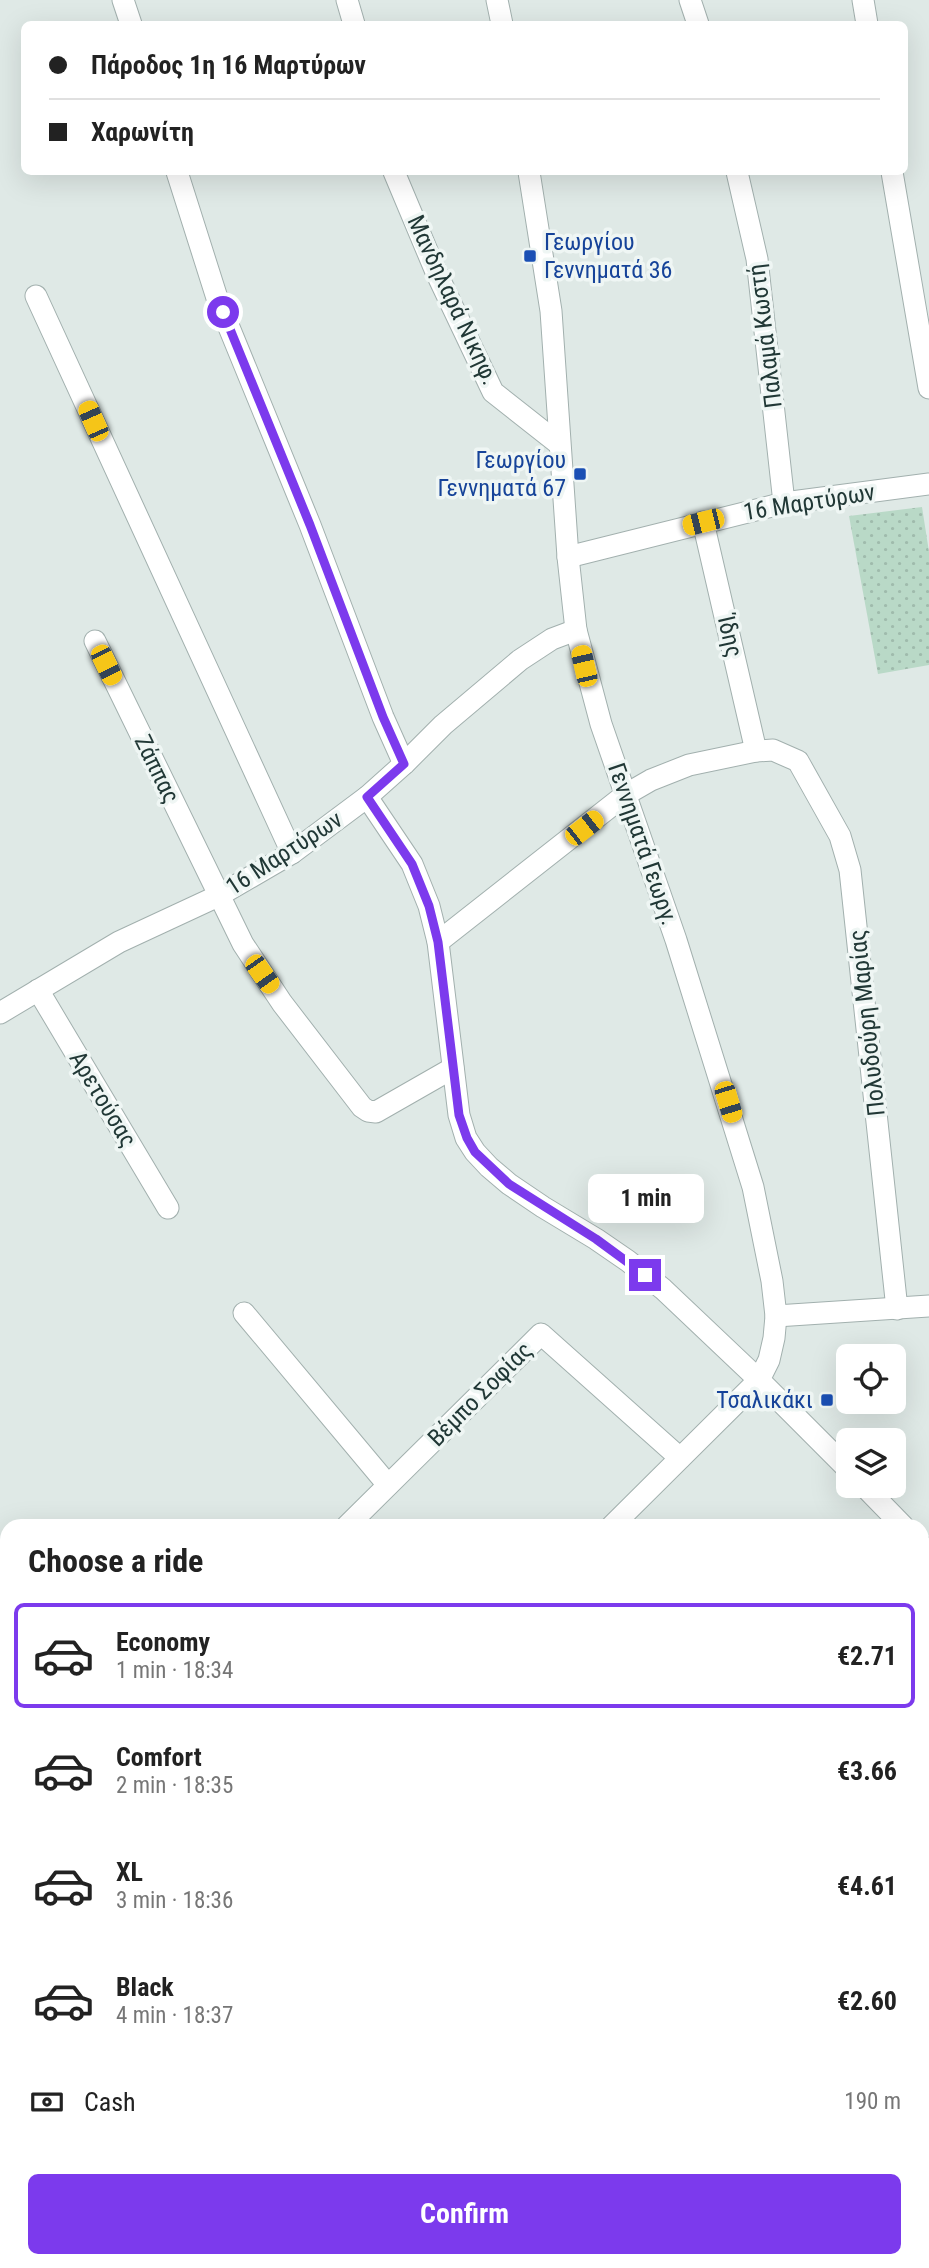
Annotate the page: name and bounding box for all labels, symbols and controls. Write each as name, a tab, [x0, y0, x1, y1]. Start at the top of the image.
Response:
text: Πάροδος 1η 16 Μαρτύρων	[91, 50, 366, 80]
text: Χαρωνίτη	[91, 117, 194, 147]
street label: Μανδηλαρά Νικηφ.	[401, 211, 505, 389]
place label: Γεωργίου Γεννηματά 36	[544, 228, 672, 284]
marker: Γεωργίου Γεννηματά 36	[522, 248, 538, 264]
street label: Παλαμά Κωστή	[742, 262, 788, 410]
route start	[207, 296, 239, 328]
car	[75, 398, 112, 444]
place label: Γεωργίου Γεννηματά 67	[438, 446, 566, 502]
marker: Γεωργίου Γεννηματά 67	[572, 466, 588, 482]
street label: 16 Μαρτύρων	[741, 478, 877, 526]
car	[681, 507, 726, 537]
street label: Ίδης	[711, 611, 748, 660]
car	[88, 642, 125, 688]
car	[570, 643, 599, 689]
street label: Ζάππας	[129, 730, 185, 808]
street label: Γεννηματά Γεωργ.	[602, 759, 684, 929]
street label: 16 Μαρτύρων	[221, 805, 347, 901]
car	[561, 807, 608, 849]
street label: Πολυδούρη Μαρίας	[843, 928, 891, 1118]
car	[242, 951, 283, 997]
street label: Αρετούσας	[64, 1046, 142, 1152]
car	[712, 1079, 745, 1125]
callout: 1 min	[587, 1174, 703, 1222]
text: 1 min	[620, 1185, 672, 1212]
route end	[629, 1259, 661, 1291]
street label: Βέμπο Σοφίας	[422, 1336, 538, 1452]
map controls	[836, 1344, 906, 1498]
button: locate	[836, 1344, 906, 1414]
place label: Τσαλικάκι	[716, 1386, 813, 1414]
marker: Τσαλικάκι	[819, 1392, 835, 1408]
button: layers	[836, 1428, 906, 1498]
text: Choose a ride	[28, 1542, 203, 1580]
icon: car	[32, 1624, 95, 1687]
text: Economy	[116, 1627, 210, 1657]
text: €2.71	[837, 1641, 897, 1671]
text: 1 min · 18:34	[116, 1657, 233, 1684]
icon: car	[32, 1739, 95, 1802]
text: Comfort	[116, 1742, 202, 1772]
text: €3.66	[837, 1756, 897, 1786]
text: 2 min · 18:35	[116, 1772, 233, 1799]
icon: car	[32, 1854, 95, 1917]
text: XL	[116, 1857, 143, 1887]
text: €4.61	[837, 1871, 897, 1901]
text: 3 min · 18:36	[116, 1887, 233, 1914]
icon: car	[32, 1969, 95, 2032]
text: Black	[116, 1972, 174, 2002]
text: €2.60	[837, 1986, 897, 2016]
text: 4 min · 18:37	[116, 2002, 233, 2029]
icon: cash	[28, 2083, 66, 2121]
text: Cash	[84, 2087, 136, 2117]
text: 190 m	[844, 2088, 901, 2115]
button: Confirm	[28, 2174, 901, 2254]

